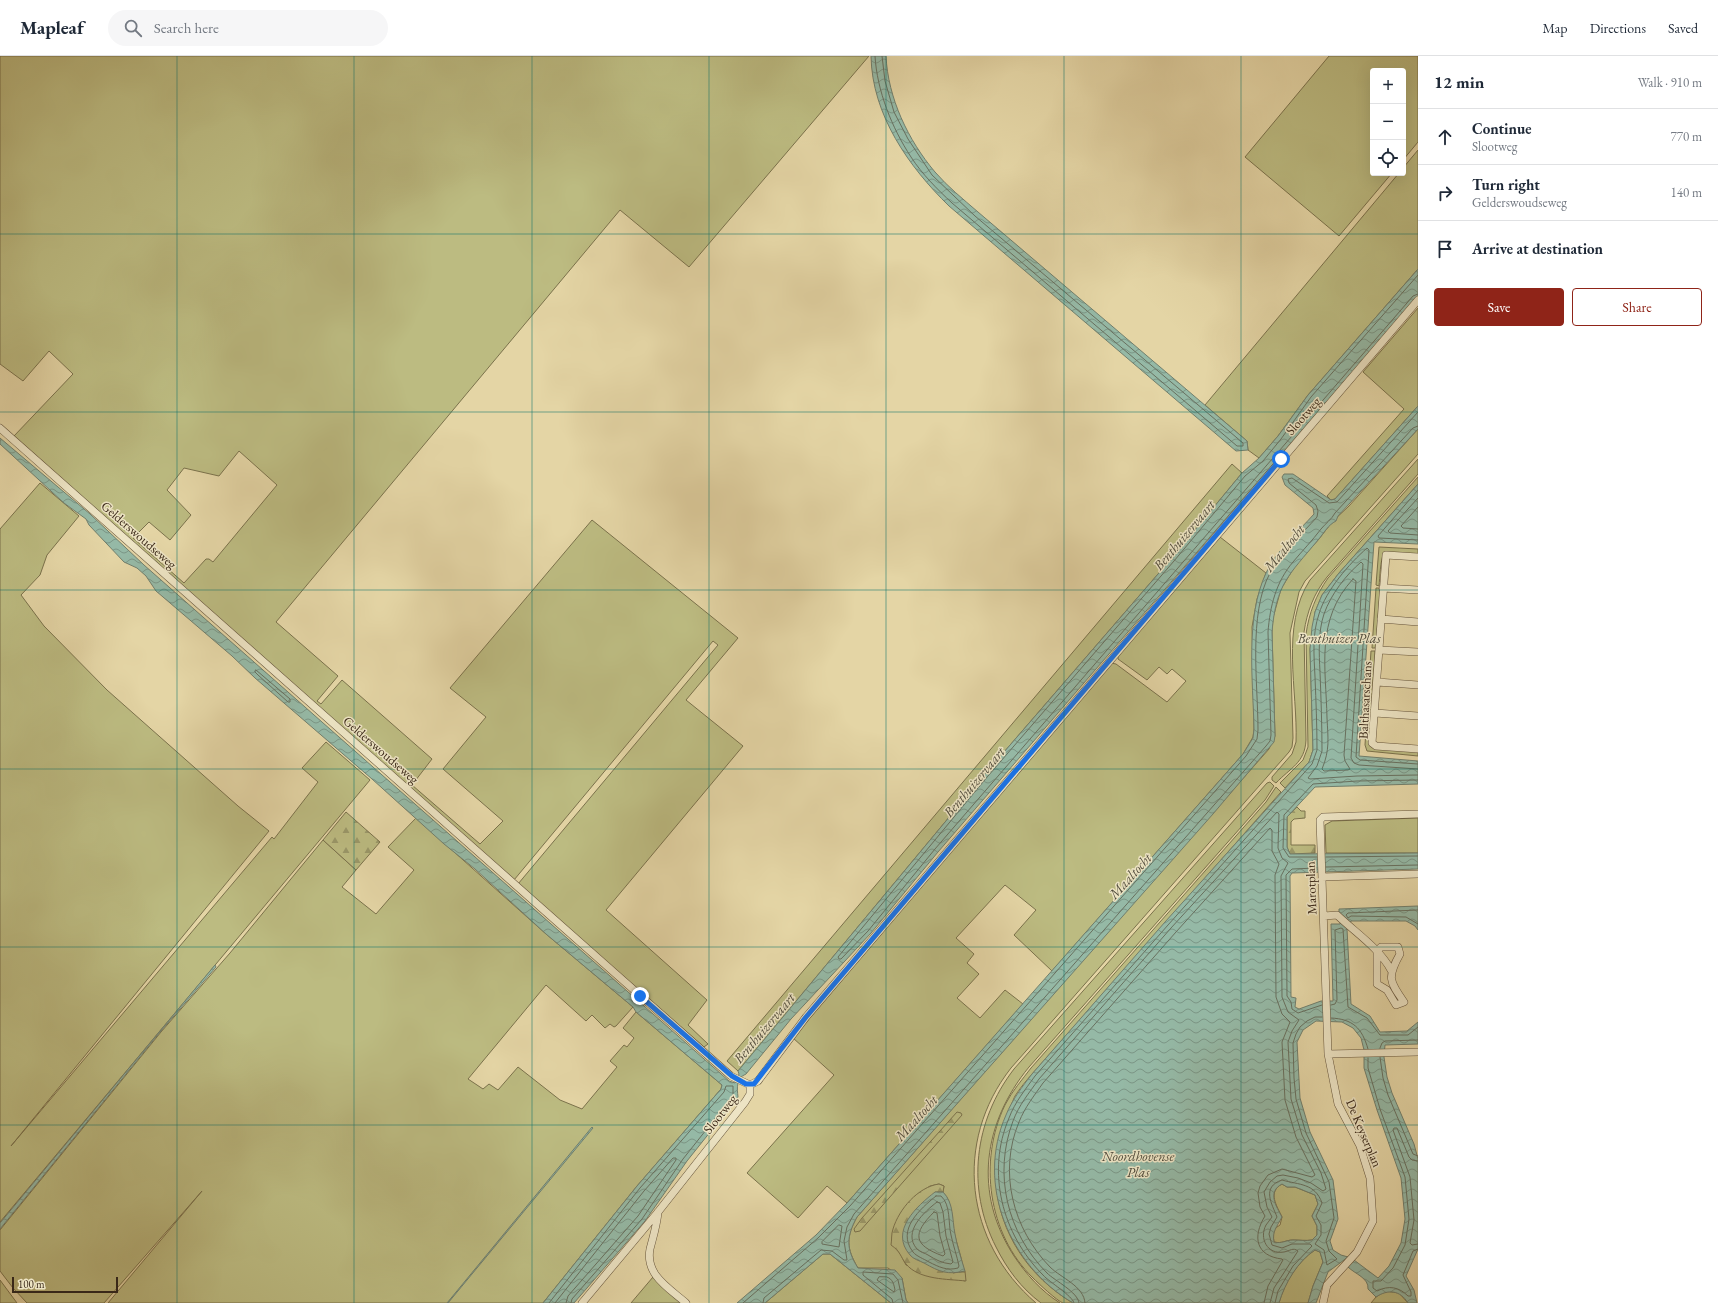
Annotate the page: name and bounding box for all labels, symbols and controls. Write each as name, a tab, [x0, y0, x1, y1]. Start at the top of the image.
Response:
search box	[108, 10, 388, 46]
text: Mapleaf	[20, 15, 84, 40]
icon: search	[122, 17, 144, 39]
text: Search here	[154, 18, 219, 37]
text: Map	[1542, 19, 1568, 37]
text: Directions	[1590, 19, 1646, 37]
text: Saved	[1668, 19, 1698, 37]
map controls	[1370, 68, 1406, 176]
button: +	[1370, 68, 1406, 104]
text: 12 min	[1434, 71, 1484, 93]
text: Walk · 910 m	[1638, 74, 1702, 91]
button: −	[1370, 104, 1406, 140]
text: Continue	[1472, 119, 1532, 138]
icon: ahead	[1434, 126, 1456, 148]
text: 770 m	[1671, 128, 1702, 145]
text: Slootweg	[1472, 138, 1517, 155]
button: locate	[1370, 140, 1406, 176]
text: Turn right	[1472, 175, 1540, 194]
icon: right	[1434, 182, 1456, 204]
text: 140 m	[1671, 184, 1702, 201]
text: Gelderswoudseweg	[1472, 194, 1567, 211]
icon: arrive	[1434, 238, 1456, 260]
text: Arrive at destination	[1472, 239, 1603, 258]
button: Save	[1434, 288, 1564, 326]
button: Share	[1572, 288, 1702, 326]
street label: Slootweg	[1282, 393, 1325, 439]
route start	[1272, 450, 1290, 468]
water label: Benthuizervaart	[1149, 495, 1219, 575]
street label: Gelderswoudseweg	[98, 497, 181, 573]
water label: Maaltocht	[1259, 520, 1309, 576]
water label: Benthuizer Plas	[1296, 629, 1381, 647]
street label: Balthasarschans	[1354, 661, 1376, 739]
street label: Gelderswoudseweg	[340, 712, 423, 788]
water label: Benthuizervaart	[939, 742, 1009, 822]
water label: Maaltocht	[1104, 849, 1156, 903]
street label: Marotplan	[1302, 861, 1320, 915]
route end	[631, 987, 649, 1005]
water label: Benthuizervaart	[729, 988, 799, 1068]
street label: Slootweg	[699, 1091, 741, 1137]
water label: Maaltocht	[890, 1091, 942, 1145]
street label: De Keyserplan	[1342, 1096, 1386, 1170]
water label: Noordhovense Plas	[1101, 1147, 1174, 1181]
scale bar	[12, 1275, 118, 1294]
text: 100 m	[18, 1277, 45, 1291]

